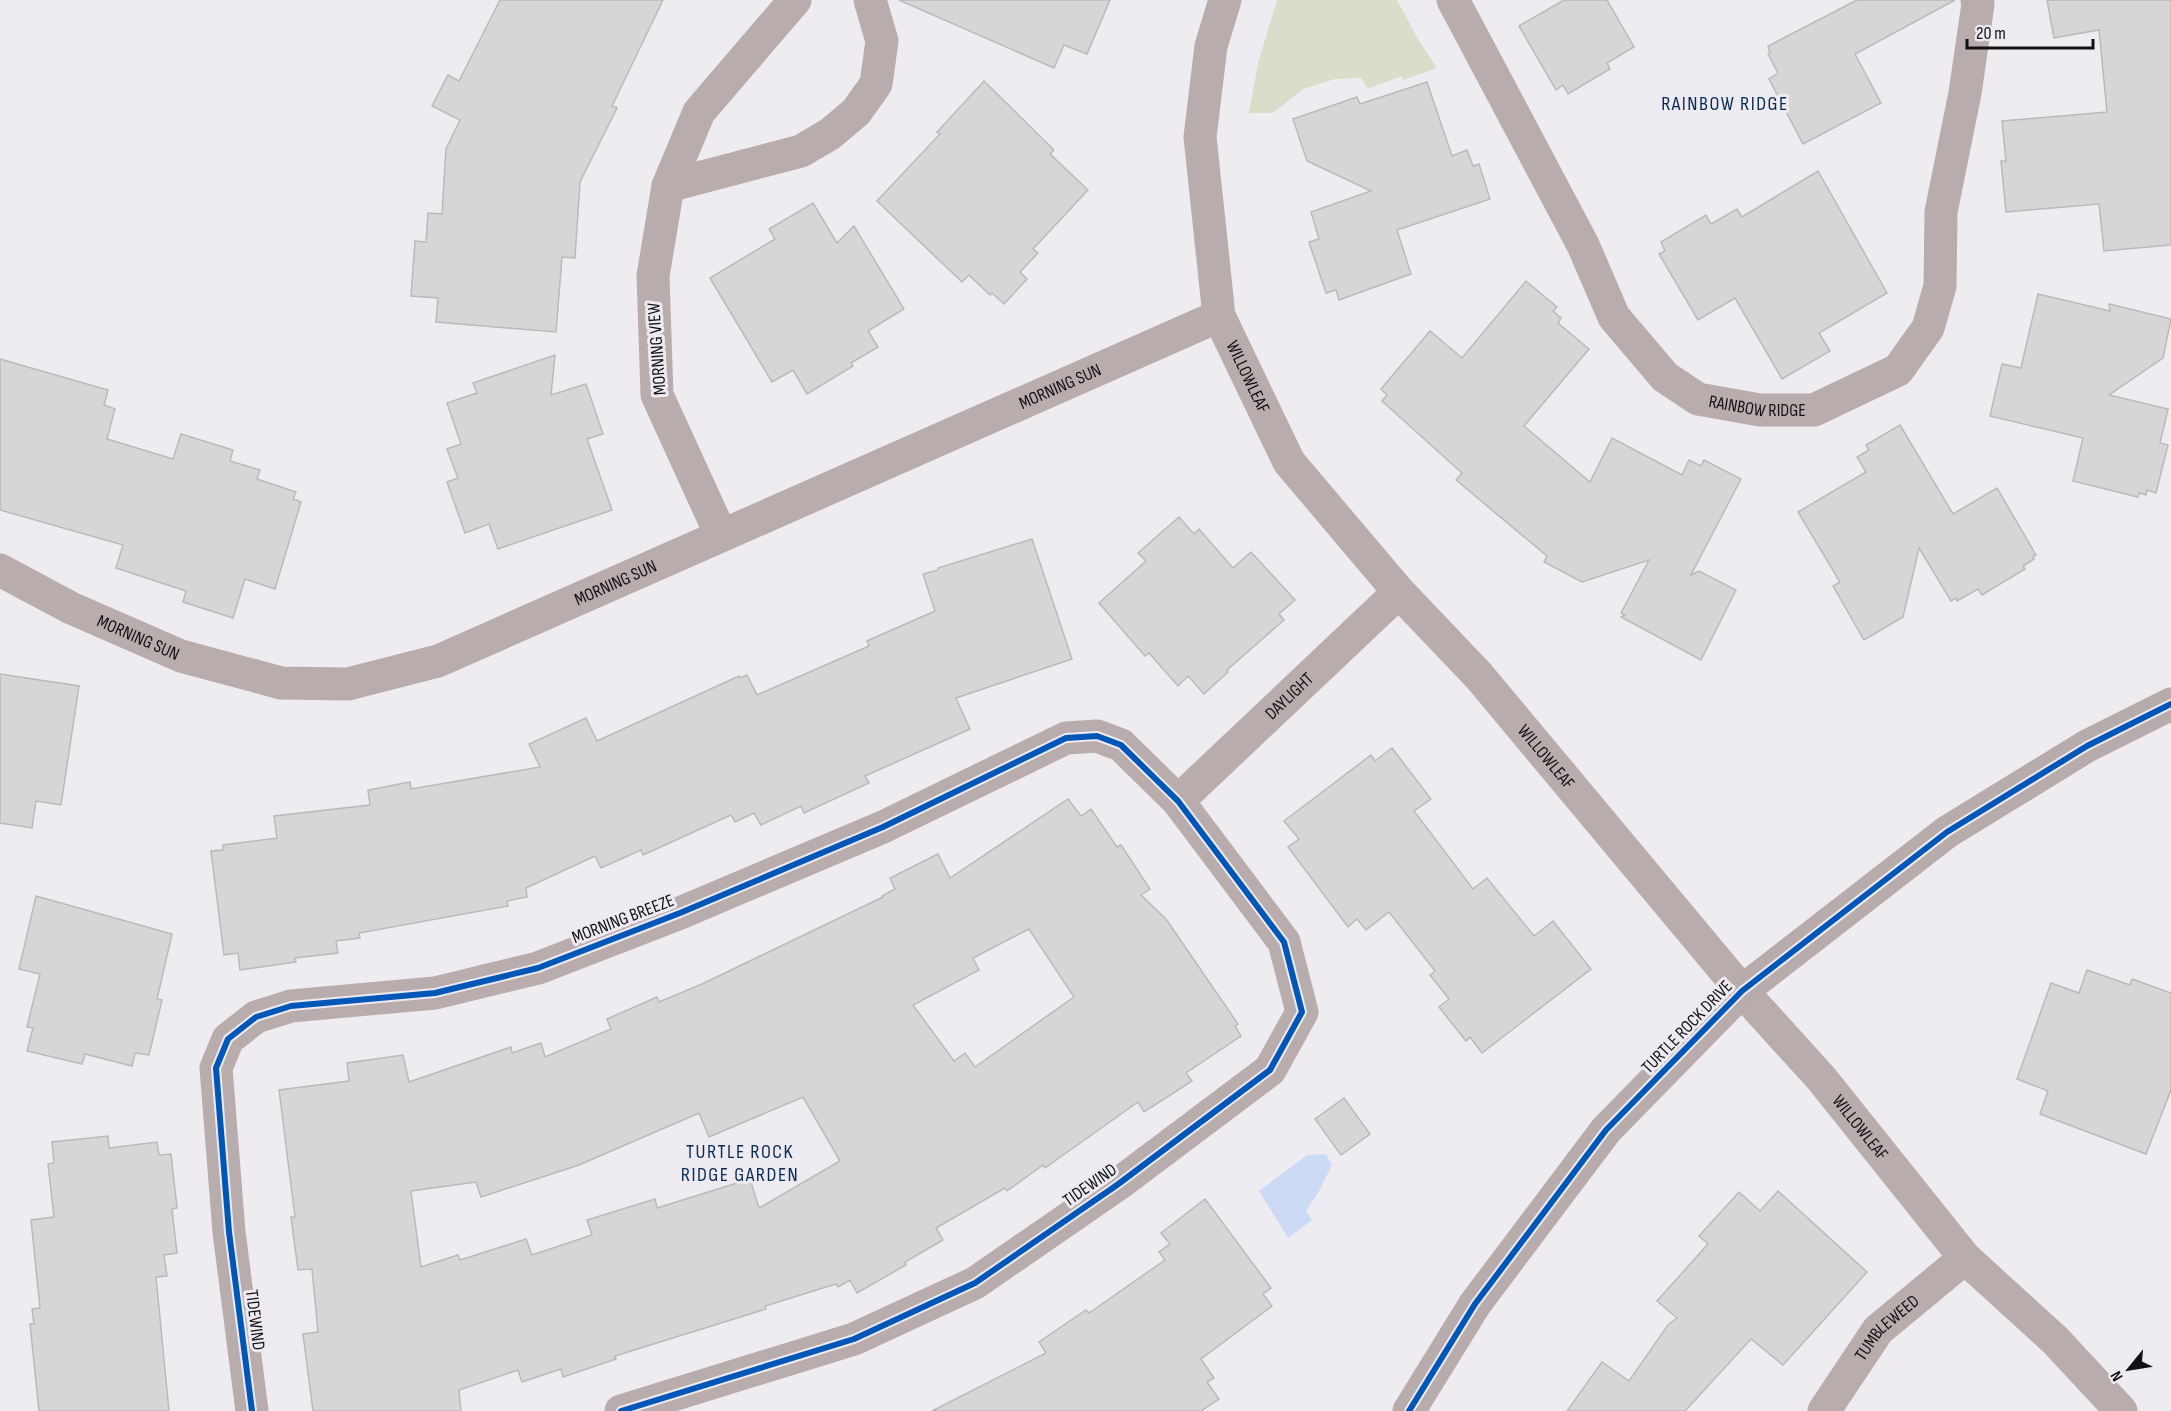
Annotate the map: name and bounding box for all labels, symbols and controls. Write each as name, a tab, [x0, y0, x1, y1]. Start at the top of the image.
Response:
scale bar	[1967, 12, 2093, 50]
text: 20 m	[1976, 23, 2006, 44]
district label: RAINBOW RIDGE	[1661, 92, 1789, 116]
street label: MORNING VIEW	[643, 302, 671, 396]
street label: WILLOWLEAF	[1222, 337, 1274, 416]
street label: MORNING SUN	[1016, 359, 1104, 414]
street label: RAINBOW RIDGE	[1707, 391, 1806, 421]
street label: MORNING SUN	[571, 555, 660, 610]
street label: MORNING SUN	[94, 610, 183, 665]
street label: DAYLIGHT	[1261, 668, 1318, 724]
street label: WILLOWLEAF	[1513, 720, 1579, 793]
street label: MORNING BREEZE	[569, 890, 677, 948]
street label: TURTLE ROCK DRIVE	[1637, 976, 1737, 1078]
street label: WILLOWLEAF	[1828, 1090, 1893, 1164]
district label: TURTLE ROCK RIDGE GARDEN	[681, 1140, 799, 1187]
street label: TIDEWIND	[1059, 1159, 1121, 1211]
street label: TIDEWIND	[241, 1289, 269, 1351]
street label: TUMBLEWEED	[1850, 1290, 1923, 1365]
north arrow	[2099, 1339, 2159, 1399]
text: N	[2107, 1367, 2128, 1384]

